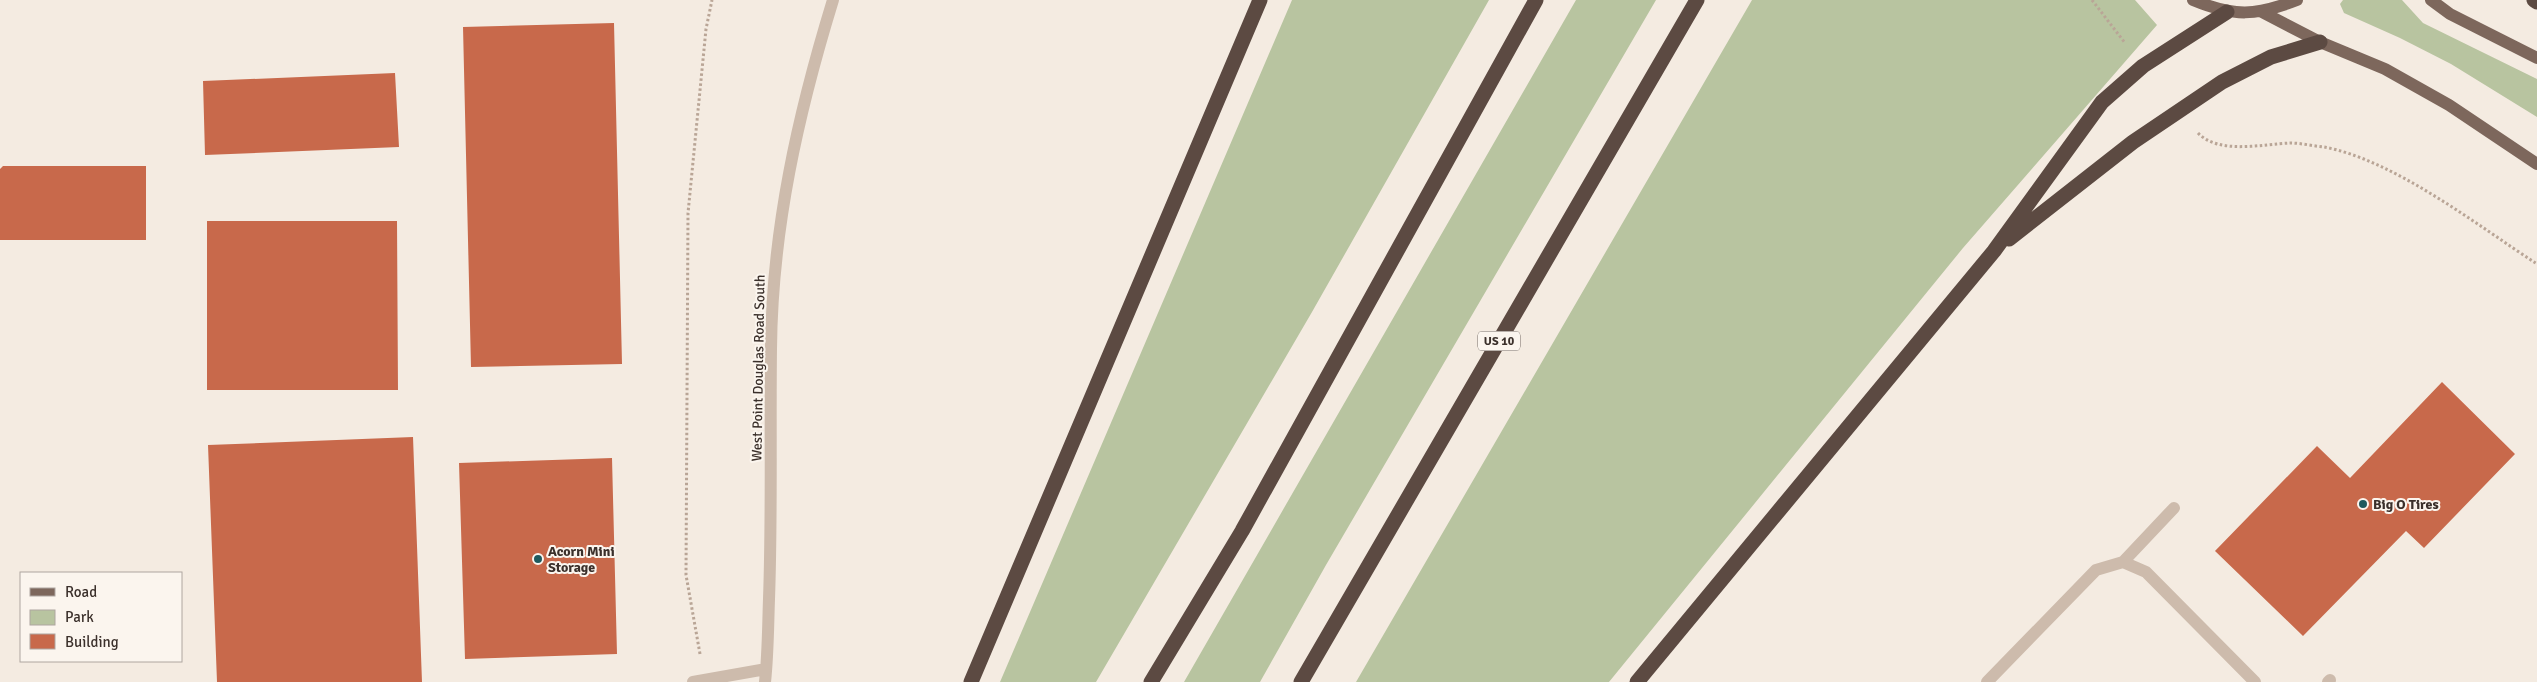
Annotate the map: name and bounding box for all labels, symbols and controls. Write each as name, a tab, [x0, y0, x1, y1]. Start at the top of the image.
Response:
street label: West Point Douglas Road South	[748, 274, 769, 462]
road number: US 10	[1478, 332, 1520, 351]
place label: Big O Tires	[2373, 496, 2439, 513]
marker: Big O Tires	[2357, 498, 2369, 510]
place label: Acorn Mini Storage	[548, 543, 615, 576]
marker: Acorn Mini Storage	[532, 553, 544, 565]
legend	[20, 572, 182, 662]
text: Road	[65, 583, 97, 601]
text: Park	[65, 608, 94, 626]
text: Building	[65, 633, 119, 651]

